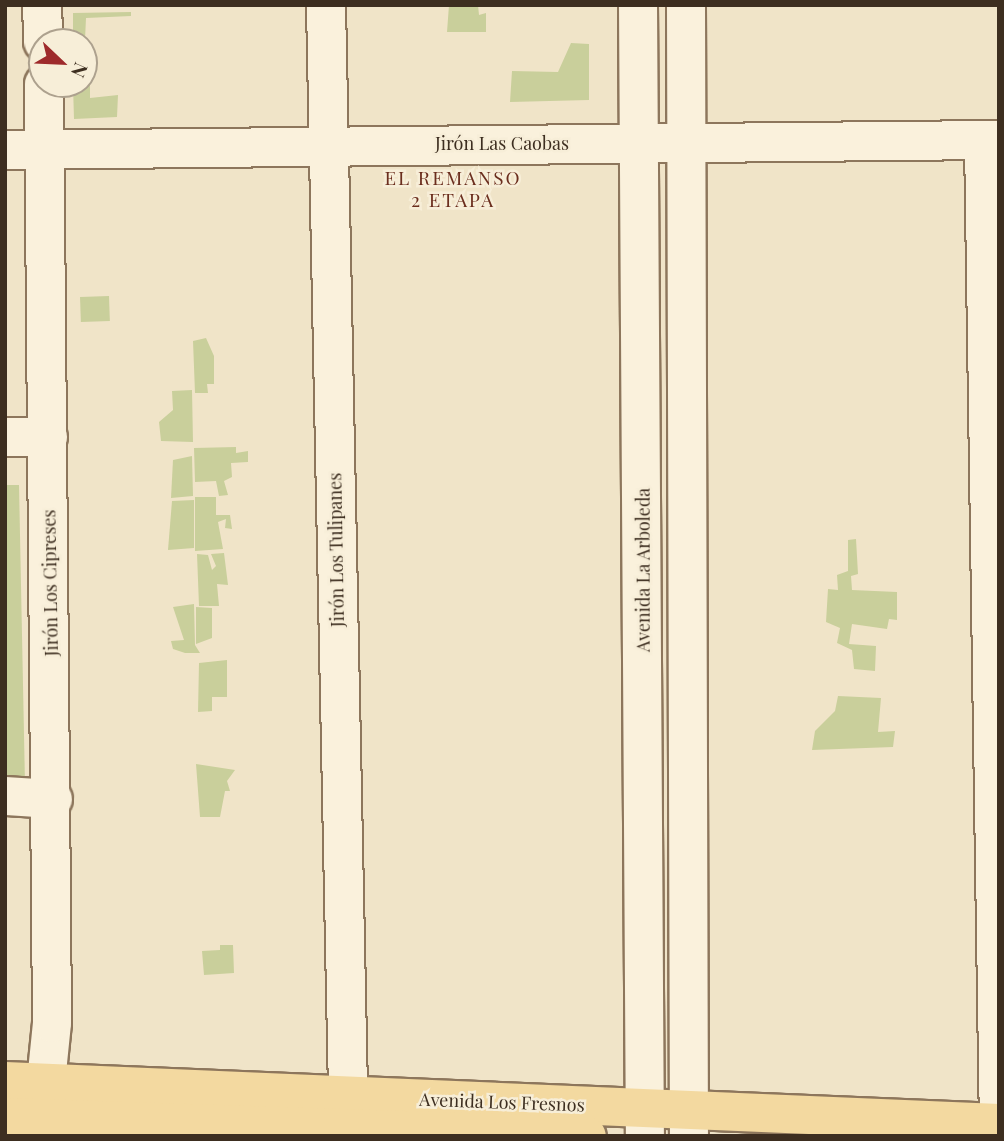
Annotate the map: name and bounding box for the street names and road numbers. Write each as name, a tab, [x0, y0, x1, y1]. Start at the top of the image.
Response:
street label: Jirón Las Caobas	[435, 132, 569, 154]
street label: Jirón Los Tulipanes	[324, 472, 348, 628]
street label: Avenida La Arboleda	[632, 487, 654, 653]
street label: Jirón Los Cipreses	[38, 509, 62, 657]
street label: Avenida Los Fresnos	[419, 1088, 585, 1116]

